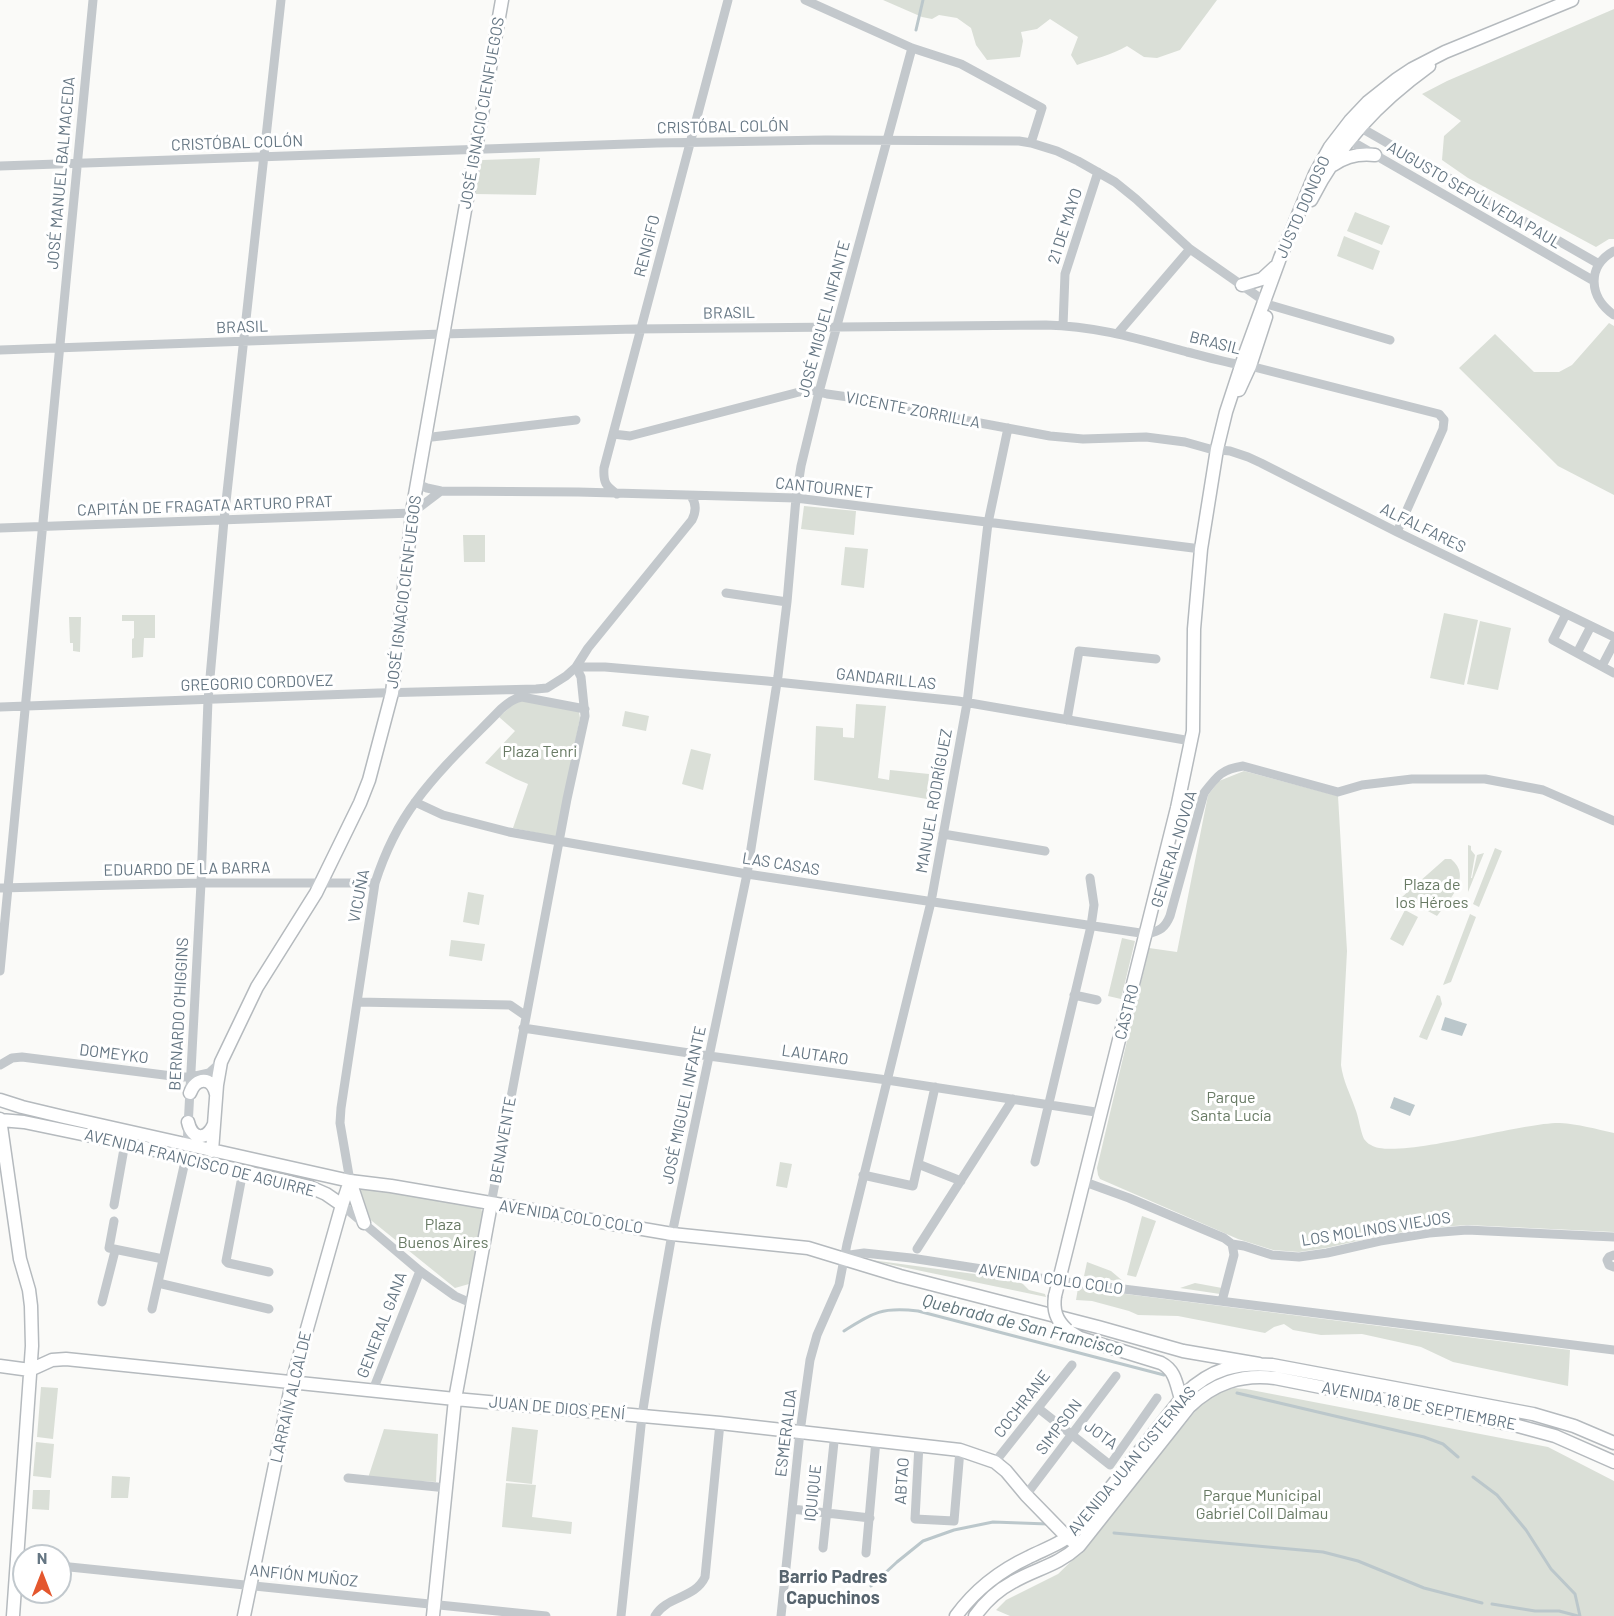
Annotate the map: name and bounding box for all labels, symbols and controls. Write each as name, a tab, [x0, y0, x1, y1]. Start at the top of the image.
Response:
street label: JOSÉ IGNACIO CIENFUEGOS	[456, 15, 508, 211]
street label: JOSÉ MANUEL BALMACEDA	[43, 76, 79, 270]
street label: CRISTÓBAL COLÓN	[657, 116, 789, 138]
street label: CRISTÓBAL COLÓN	[171, 131, 303, 155]
street label: AUGUSTO SEPÚLVEDA PAUL	[1384, 137, 1564, 253]
street label: JUSTO DONOSO	[1272, 153, 1334, 261]
street label: 21 DE MAYO	[1044, 186, 1086, 266]
street label: RENGIFO	[630, 213, 664, 279]
street label: JOSÉ MIGUEL INFANTE	[794, 239, 854, 399]
street label: BRASIL	[703, 303, 755, 323]
street label: BRASIL	[216, 316, 268, 338]
street label: BRASIL	[1187, 327, 1243, 359]
street label: VICENTE ZORRILLA	[844, 388, 982, 432]
street label: CANTOURNET	[774, 473, 874, 503]
street label: CAPITÁN DE FRAGATA ARTURO PRAT	[77, 492, 333, 520]
street label: JOSÉ IGNACIO CIENFUEGOS	[383, 494, 425, 690]
street label: ALFALFARES	[1377, 499, 1469, 557]
street label: GANDARILLAS	[835, 664, 937, 694]
street label: GREGORIO CORDOVEZ	[180, 671, 334, 695]
street label: MANUEL RODRÍGUEZ	[912, 727, 956, 875]
park label: Plaza Tenri	[503, 742, 577, 762]
street label: GENERAL NOVOA	[1147, 788, 1201, 910]
street label: LAS CASAS	[741, 848, 821, 880]
street label: EDUARDO DE LA BARRA	[103, 858, 271, 880]
street label: VICUÑA	[344, 868, 374, 924]
park label: Plaza de los Héroes	[1396, 875, 1468, 913]
street label: BERNARDO O'HIGGINS	[165, 937, 193, 1091]
street label: CASTRO	[1111, 982, 1143, 1042]
street label: JOSÉ MIGUEL INFANTE	[658, 1024, 710, 1186]
street label: DOMEYKO	[78, 1040, 150, 1068]
street label: LAUTARO	[780, 1041, 850, 1069]
park label: Parque Santa Lucía	[1191, 1088, 1271, 1126]
street label: BENAVENTE	[486, 1095, 520, 1185]
street label: AVENIDA FRANCISCO DE AGUIRRE	[83, 1125, 317, 1201]
street label: AVENIDA COLO COLO	[498, 1196, 644, 1238]
street label: LOS MOLINOS VIEJOS	[1300, 1208, 1452, 1250]
park label: Plaza Buenos Aires	[398, 1215, 488, 1253]
street label: AVENIDA COLO COLO	[978, 1259, 1124, 1299]
street label: GENERAL GANA	[353, 1269, 411, 1381]
water label: Quebrada de San Francisco	[920, 1290, 1126, 1360]
street label: LARRAÍN ALCALDE	[267, 1329, 315, 1465]
street label: COCHRANE	[990, 1366, 1054, 1442]
street label: AVENIDA 18 DE SEPTIEMBRE	[1320, 1378, 1518, 1434]
street label: AVENIDA JUAN CISTERNAS	[1064, 1382, 1200, 1540]
street label: ESMERALDA	[771, 1388, 801, 1478]
street label: JUAN DE DIOS PENÍ	[488, 1392, 626, 1424]
street label: SIMPSON	[1032, 1395, 1086, 1459]
street label: JOTA	[1080, 1416, 1122, 1454]
street label: ABTAO	[891, 1457, 913, 1505]
street label: IQUIQUE	[800, 1464, 826, 1522]
park label: Parque Municipal Gabriel Coll Dalmau	[1196, 1486, 1328, 1524]
north arrow	[12, 1544, 72, 1604]
text: N	[37, 1548, 47, 1567]
street label: ANFIÓN MUÑOZ	[249, 1561, 359, 1591]
district label: Barrio Padres Capuchinos	[779, 1566, 887, 1608]

